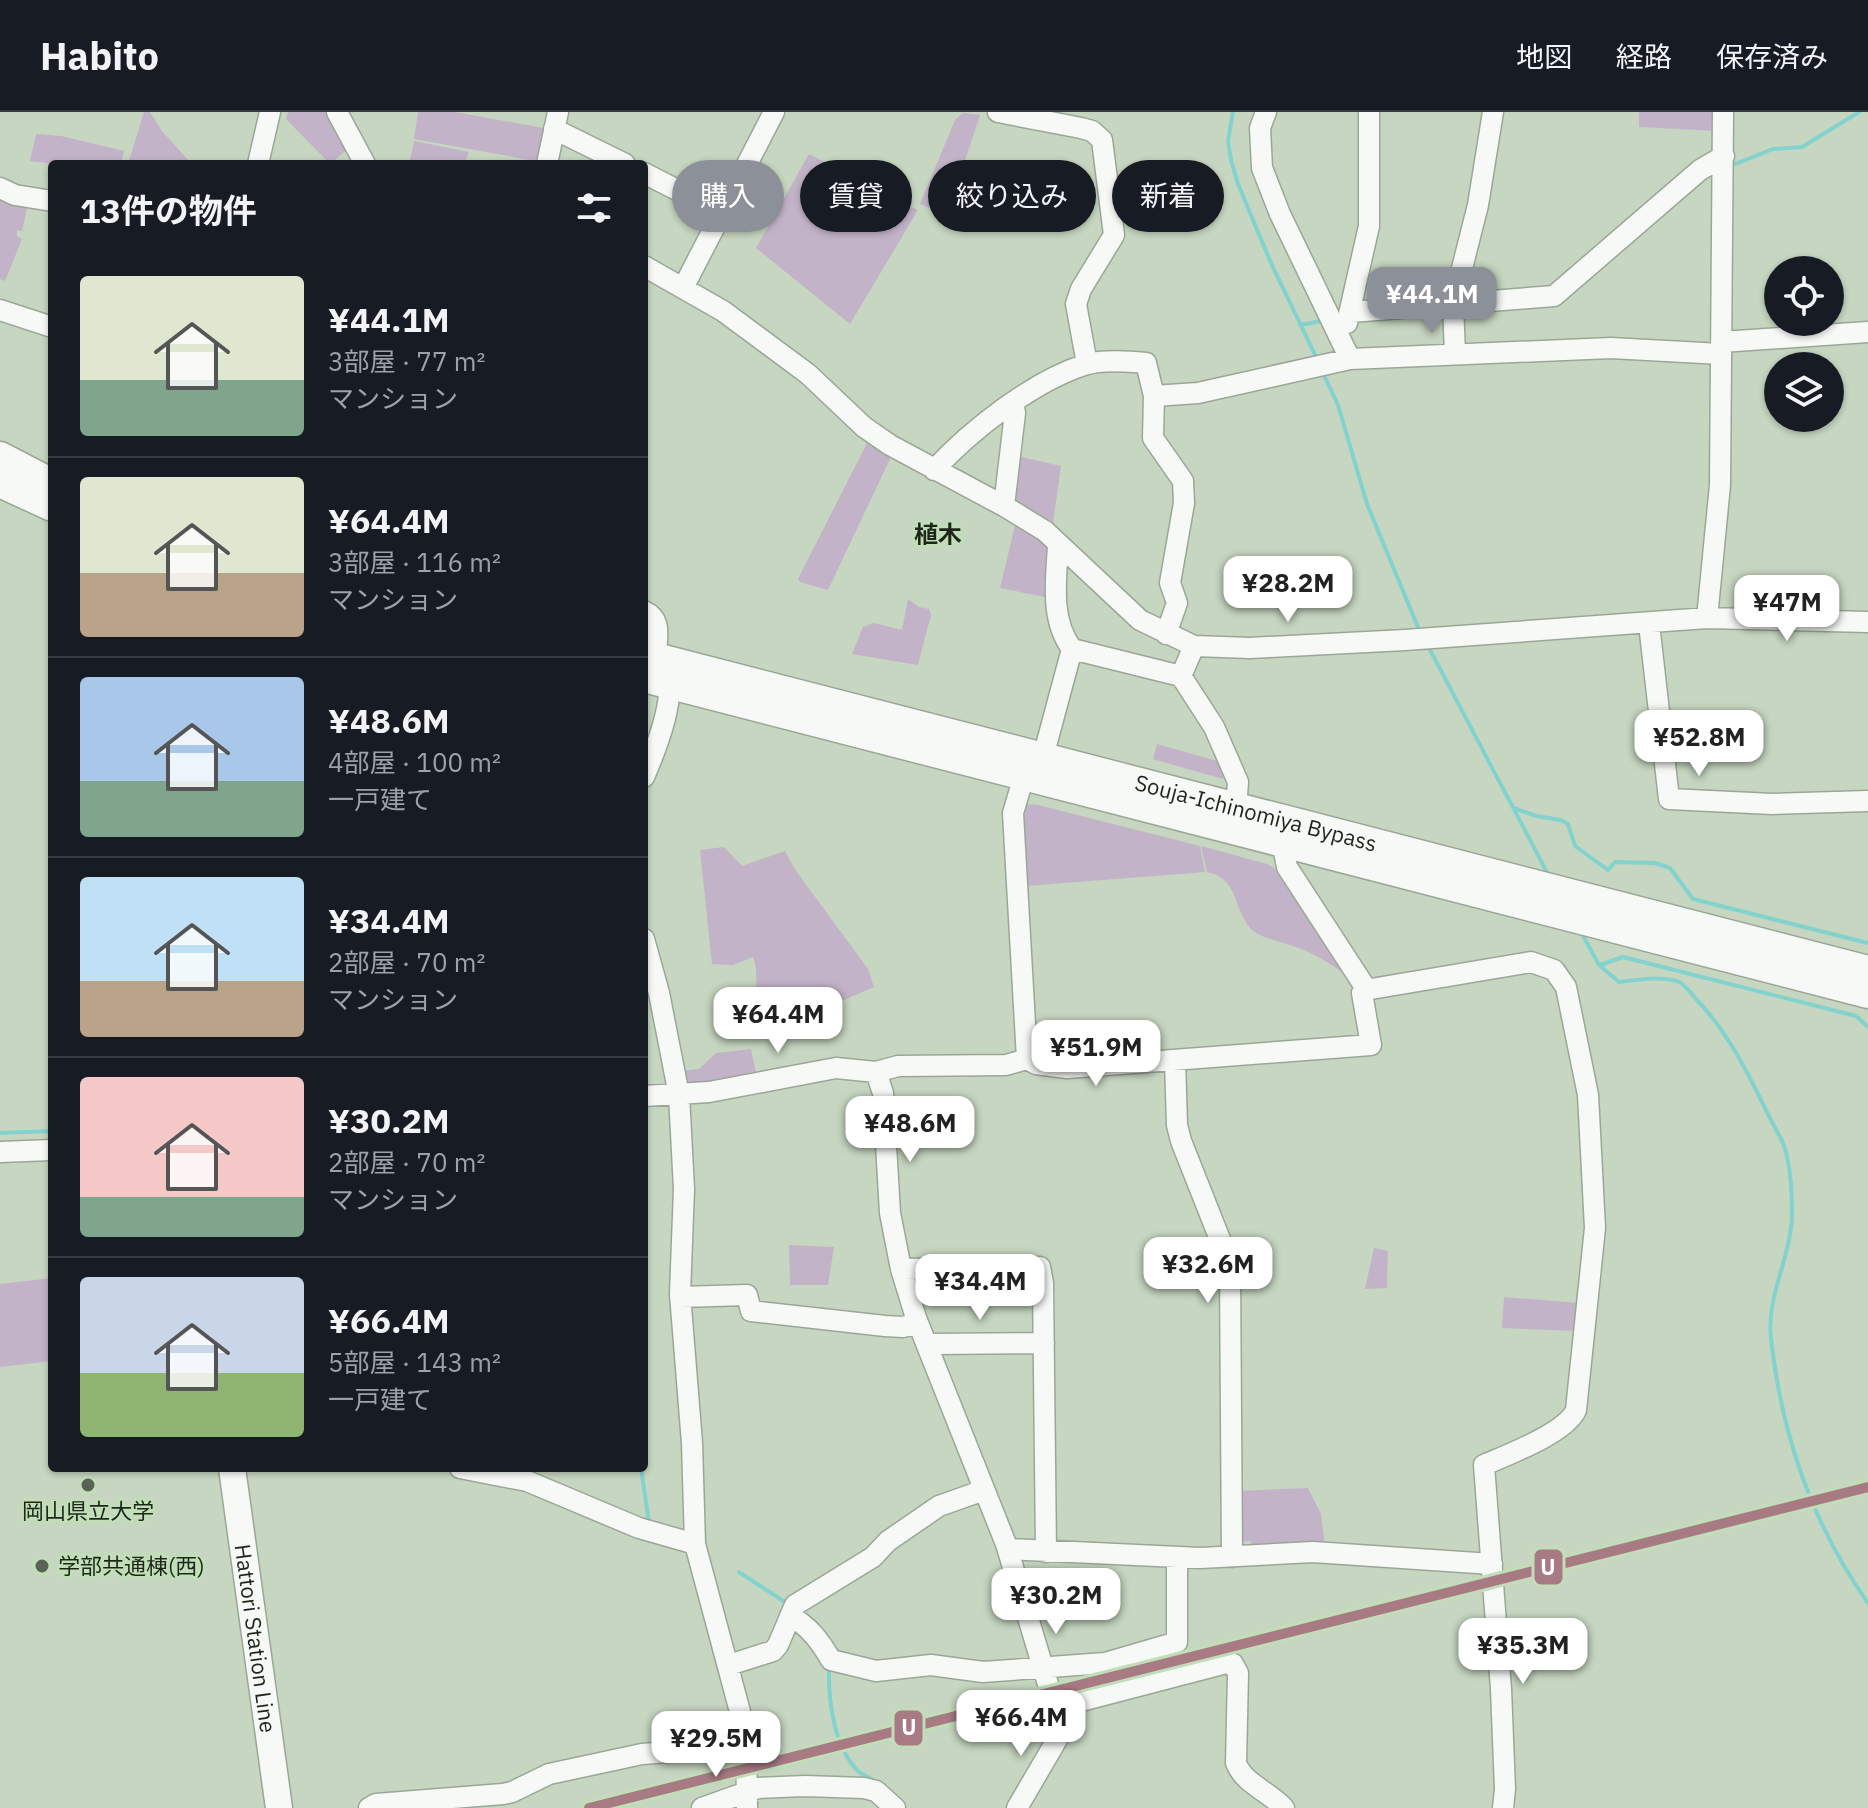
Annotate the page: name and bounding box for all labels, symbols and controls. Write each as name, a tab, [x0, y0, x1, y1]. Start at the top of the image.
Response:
text: Habito	[40, 31, 159, 80]
text: 地図	[1516, 38, 1572, 75]
text: 経路	[1616, 38, 1672, 75]
text: 保存済み	[1716, 38, 1828, 75]
chip: 購入	[672, 160, 784, 232]
chip: 賃貸	[800, 160, 912, 232]
chip: 絞り込み	[928, 160, 1096, 232]
chip: 新着	[1112, 160, 1224, 232]
icon: filters	[572, 186, 616, 230]
text: 13件の物件	[80, 188, 257, 232]
map controls	[1764, 256, 1844, 432]
button: locate	[1764, 256, 1844, 336]
pin: ¥44.1M	[1367, 267, 1497, 335]
text: ¥44.1M	[1385, 276, 1479, 310]
text: ¥44.1M	[328, 297, 450, 341]
icon: home	[144, 308, 240, 404]
text: 3部屋 · 77 m²	[328, 344, 485, 378]
button: layers	[1764, 352, 1844, 432]
text: マンション	[328, 381, 458, 415]
text: ¥64.4M	[328, 498, 450, 542]
icon: home	[144, 509, 240, 605]
district label: 植木	[914, 518, 962, 550]
text: 3部屋 · 116 m²	[328, 545, 501, 579]
pin: ¥28.2M	[1223, 556, 1353, 624]
text: ¥28.2M	[1241, 565, 1335, 599]
pin: ¥47M	[1740, 575, 1834, 643]
text: マンション	[328, 582, 458, 616]
text: ¥47M	[1752, 584, 1822, 618]
text: ¥48.6M	[328, 698, 450, 742]
icon: home	[144, 709, 240, 805]
pin: ¥52.8M	[1634, 710, 1764, 778]
text: ¥52.8M	[1652, 719, 1746, 753]
text: 4部屋 · 100 m²	[328, 745, 501, 779]
street label: Souja-Ichinomiya Bypass	[1132, 767, 1380, 858]
text: 一戸建て	[328, 782, 432, 816]
text: ¥34.4M	[328, 898, 450, 942]
icon: home	[144, 909, 240, 1005]
text: 2部屋 · 70 m²	[328, 945, 485, 979]
text: マンション	[328, 982, 458, 1016]
pin: ¥64.4M	[713, 987, 843, 1055]
text: ¥64.4M	[731, 996, 825, 1030]
pin: ¥51.9M	[1031, 1020, 1161, 1088]
text: ¥51.9M	[1049, 1029, 1143, 1063]
pin: ¥48.6M	[845, 1096, 975, 1164]
text: ¥30.2M	[328, 1098, 450, 1142]
text: ¥48.6M	[863, 1105, 957, 1139]
icon: home	[144, 1109, 240, 1205]
text: 2部屋 · 70 m²	[328, 1145, 485, 1179]
text: マンション	[328, 1182, 458, 1216]
pin: ¥32.6M	[1143, 1237, 1273, 1305]
text: ¥32.6M	[1161, 1246, 1255, 1280]
pin: ¥34.4M	[915, 1254, 1045, 1322]
text: ¥34.4M	[933, 1263, 1027, 1297]
text: ¥66.4M	[328, 1298, 450, 1342]
icon: home	[144, 1309, 240, 1405]
text: 5部屋 · 143 m²	[328, 1345, 501, 1379]
text: 一戸建て	[328, 1382, 432, 1416]
marker: 岡山県立大学	[79, 1476, 97, 1494]
place label: 岡山県立大学	[22, 1496, 154, 1525]
street label: Hattori Station Line	[229, 1542, 283, 1735]
line badge: U	[1533, 1548, 1564, 1586]
place label: 学部共通棟(西)	[58, 1551, 205, 1580]
text: U	[1540, 1552, 1556, 1581]
marker: 学部共通棟(西)	[33, 1557, 51, 1575]
pin: ¥30.2M	[991, 1568, 1121, 1636]
text: ¥30.2M	[1009, 1577, 1103, 1611]
pin: ¥35.3M	[1458, 1618, 1588, 1686]
text: ¥35.3M	[1476, 1627, 1570, 1661]
pin: ¥66.4M	[956, 1690, 1086, 1758]
text: ¥66.4M	[974, 1699, 1068, 1733]
line badge: U	[893, 1709, 924, 1747]
pin: ¥29.5M	[651, 1711, 781, 1779]
text: U	[901, 1712, 917, 1741]
text: ¥29.5M	[669, 1720, 763, 1754]

